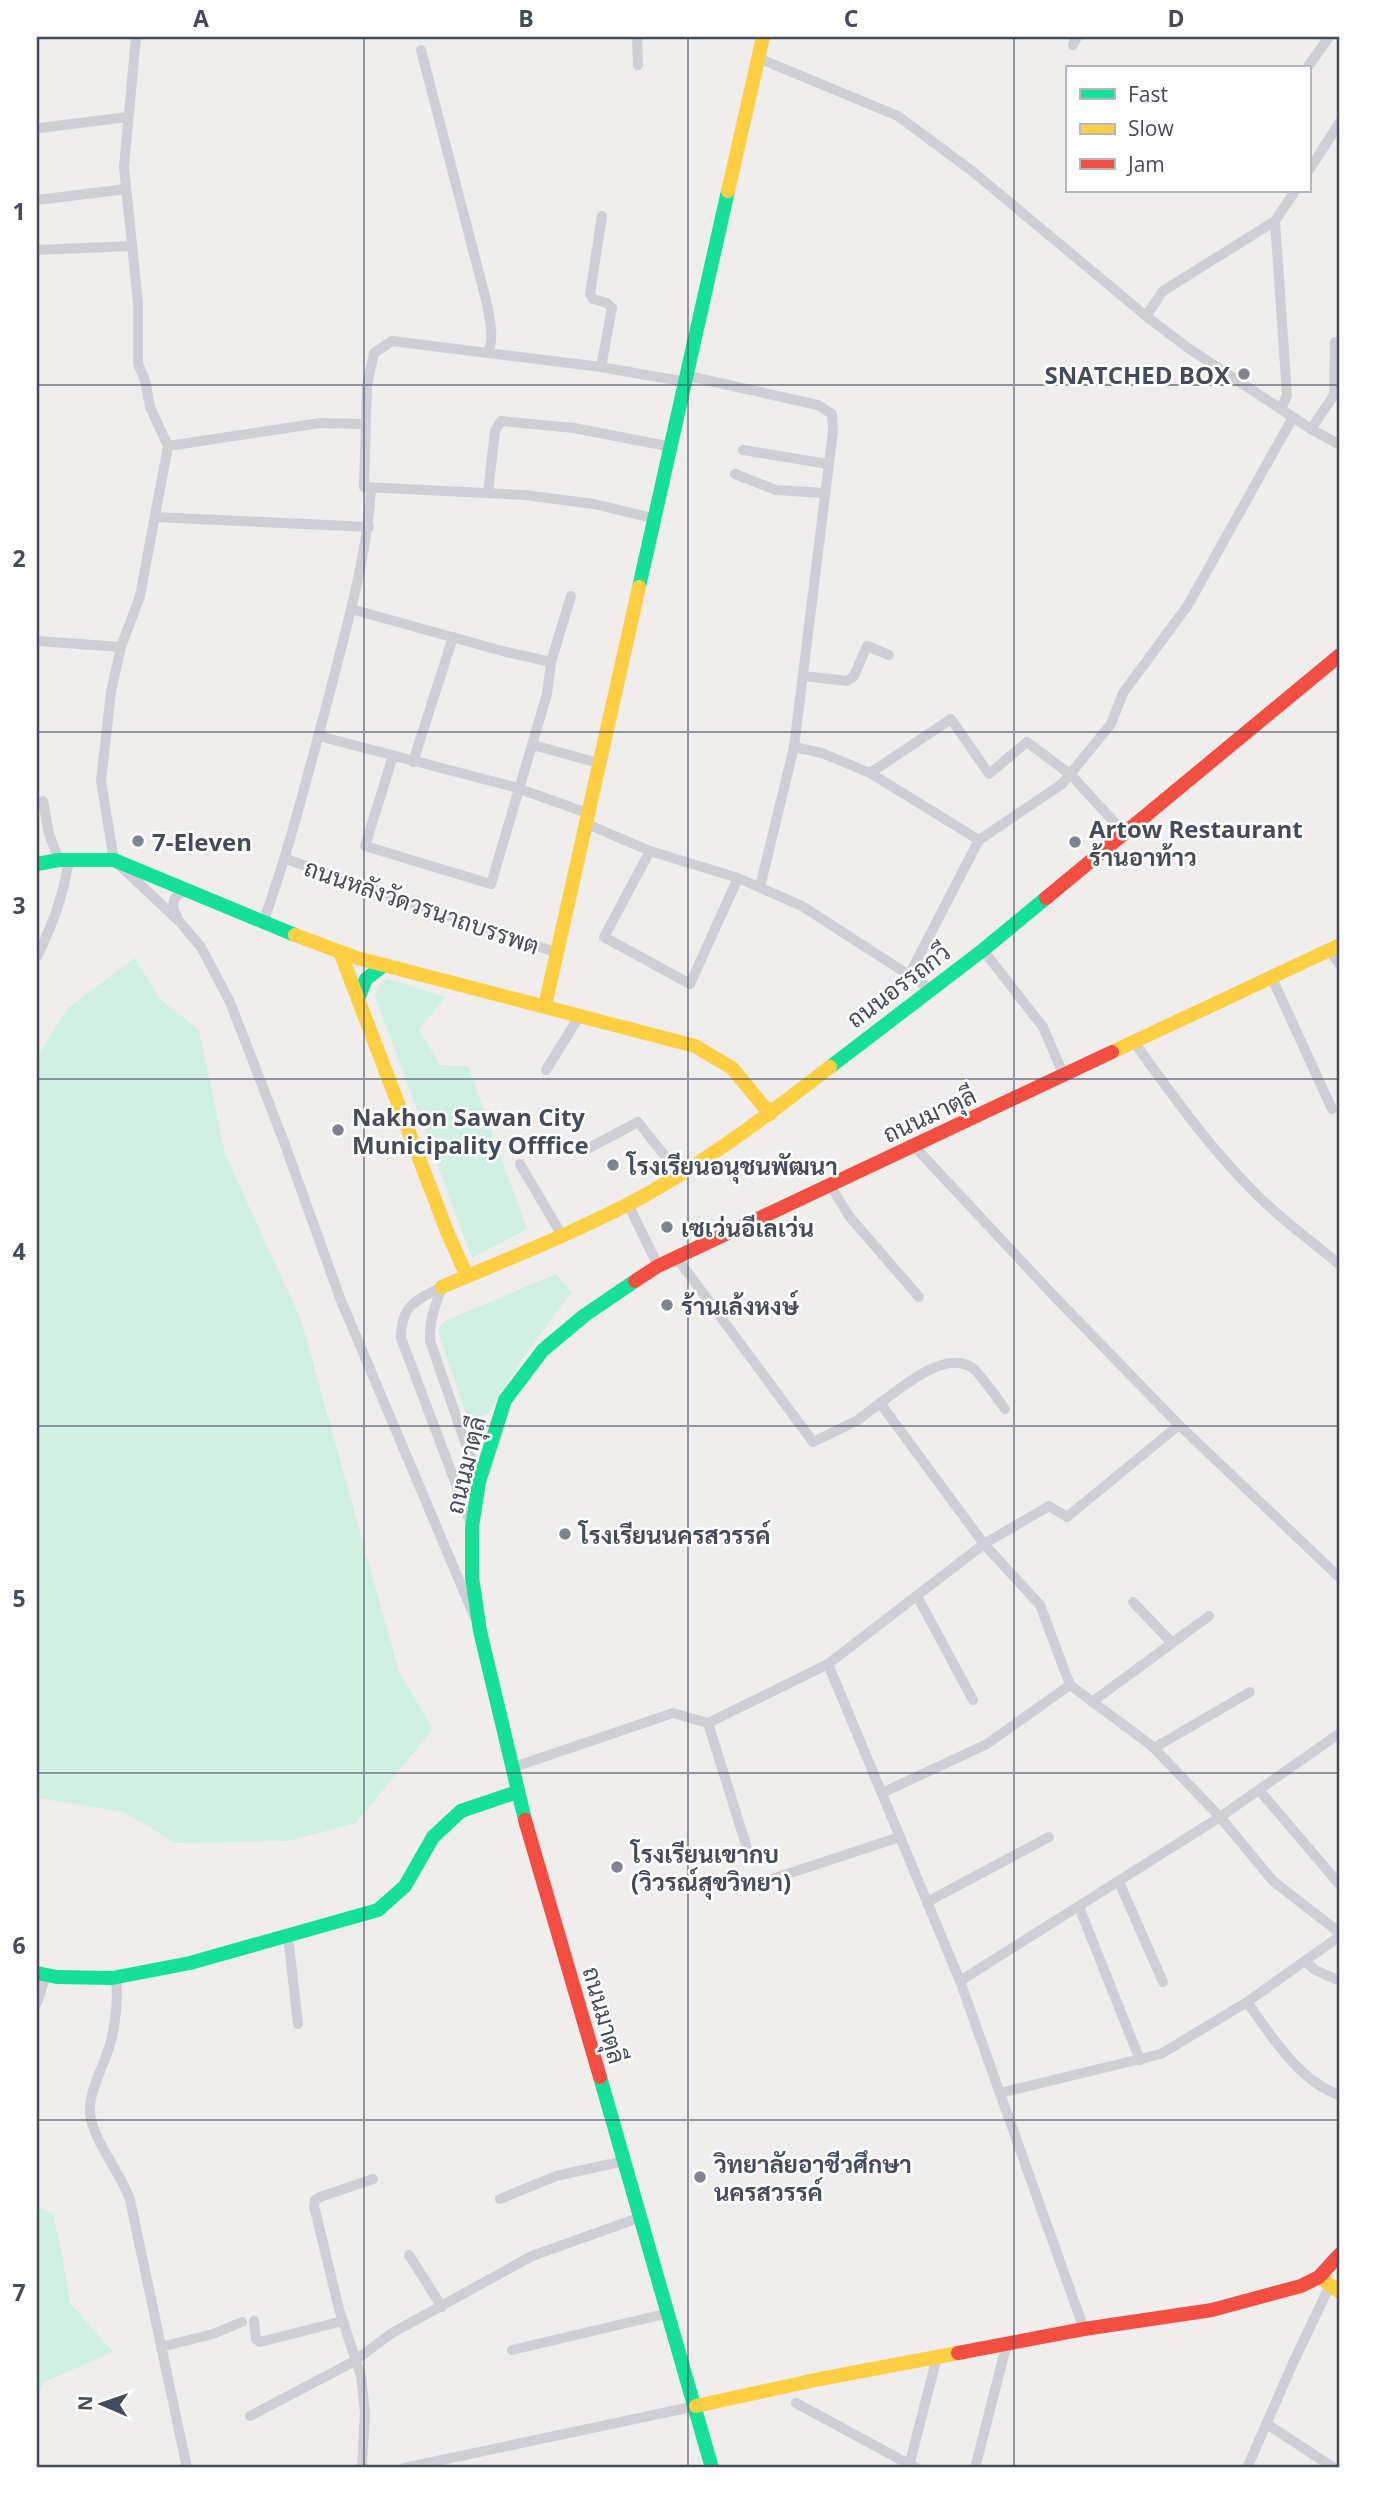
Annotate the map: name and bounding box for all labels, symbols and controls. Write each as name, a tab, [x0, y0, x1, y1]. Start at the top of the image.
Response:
text: A	[193, 2, 209, 34]
text: B	[518, 2, 534, 34]
text: C	[844, 2, 858, 34]
text: D	[1167, 2, 1185, 34]
legend	[1066, 66, 1310, 192]
text: Fast	[1128, 80, 1168, 108]
text: Slow	[1128, 114, 1174, 142]
text: Jam	[1126, 150, 1165, 178]
text: 1	[12, 195, 26, 227]
place label: SNATCHED BOX	[1044, 358, 1231, 391]
marker: SNATCHED BOX	[1236, 366, 1252, 382]
text: 2	[12, 542, 26, 574]
place label: Artow Restaurant ร้านอาท้าว	[1089, 812, 1303, 873]
place label: 7-Eleven	[152, 825, 252, 858]
marker: 7-Eleven	[130, 833, 146, 849]
marker: Artow Restaurant ร้านอาท้าว	[1067, 834, 1083, 850]
street label: ถนนหลังวัดวรนาถบรรพต	[300, 850, 544, 962]
text: 3	[12, 889, 26, 921]
street label: ถนนอรรถกวี	[839, 935, 957, 1035]
street label: ถนนมาตุลี	[877, 1078, 981, 1151]
place label: Nakhon Sawan City Municipality Offfice	[352, 1100, 589, 1161]
marker: Nakhon Sawan City Municipality Offfice	[330, 1122, 346, 1138]
place label: โรงเรียนอนุชนพัฒนา	[625, 1149, 838, 1184]
marker: โรงเรียนอนุชนพัฒนา	[605, 1157, 621, 1173]
place label: เซเว่นอีเลเว่น	[681, 1211, 814, 1244]
marker: เซเว่นอีเลเว่น	[659, 1219, 675, 1235]
text: 4	[12, 1235, 26, 1267]
place label: ร้านเล้งหงษ์	[681, 1289, 800, 1322]
marker: ร้านเล้งหงษ์	[659, 1297, 675, 1313]
street label: ถนนมาตุลี	[437, 1413, 494, 1517]
place label: โรงเรียนนครสวรรค์	[577, 1518, 771, 1551]
marker: โรงเรียนนครสวรรค์	[557, 1526, 573, 1542]
text: 5	[12, 1582, 26, 1614]
place label: โรงเรียนเขากบ (วิวรณ์สุขวิทยา)	[629, 1837, 791, 1900]
marker: โรงเรียนเขากบ (วิวรณ์สุขวิทยา)	[609, 1859, 625, 1875]
text: 6	[12, 1929, 26, 1961]
street label: ถนนมาตุลี	[574, 1963, 635, 2068]
place label: วิทยาลัยอาชีวศึกษา นครสวรรค์	[713, 2147, 912, 2208]
marker: วิทยาลัยอาชีวศึกษา นครสวรรค์	[692, 2169, 708, 2185]
text: 7	[12, 2276, 26, 2308]
north arrow	[66, 2368, 136, 2438]
text: N	[72, 2395, 98, 2412]

